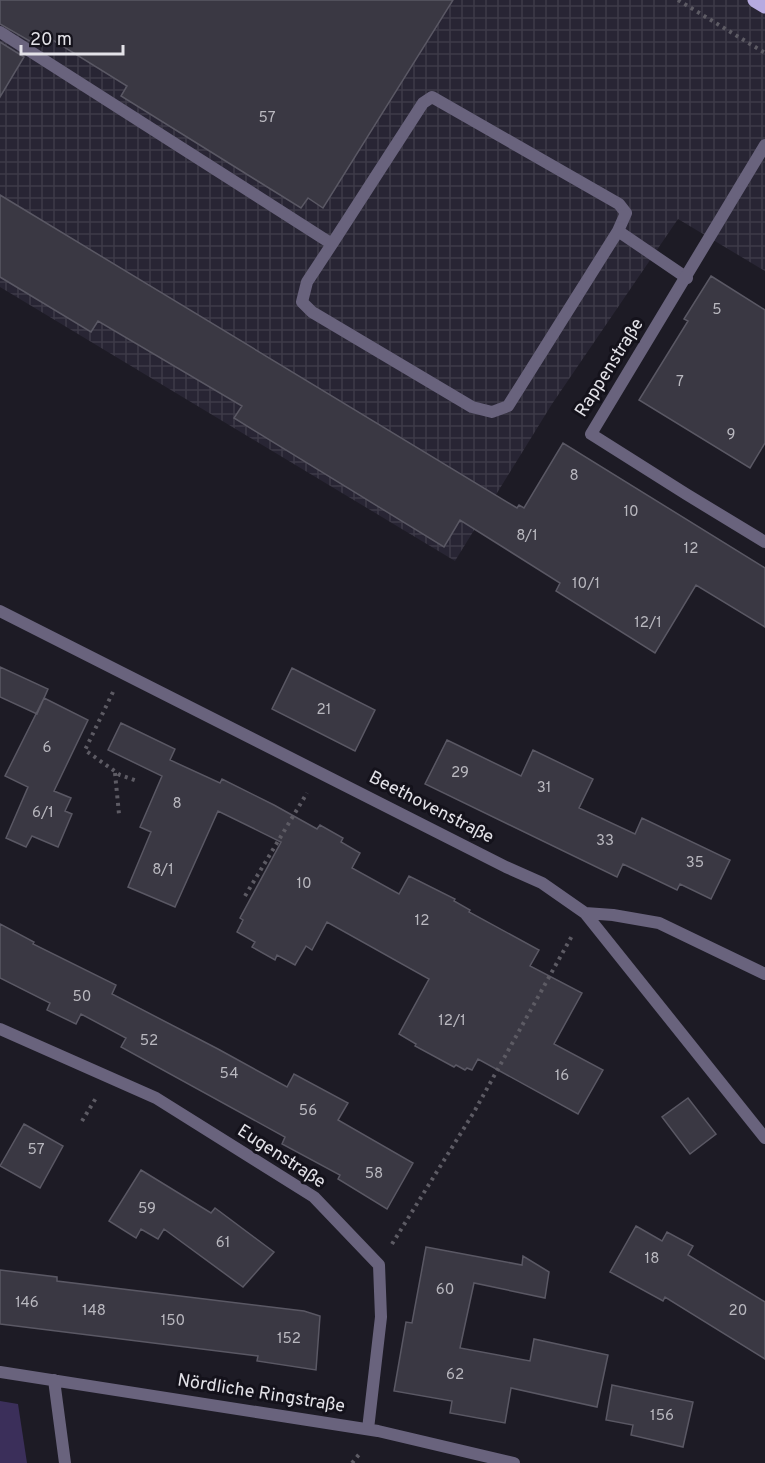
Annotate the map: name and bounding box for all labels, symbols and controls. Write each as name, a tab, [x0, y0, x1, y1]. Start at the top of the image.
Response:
scale bar	[21, 18, 123, 56]
text: 20 m	[30, 29, 72, 52]
house number: 57	[259, 109, 276, 128]
house number: 5	[712, 301, 722, 320]
street label: Rappenstraße	[571, 314, 649, 422]
house number: 7	[676, 373, 684, 392]
house number: 9	[727, 426, 735, 445]
house number: 8	[569, 467, 579, 486]
house number: 10	[623, 503, 639, 522]
house number: 8/1	[516, 527, 538, 546]
house number: 12	[684, 540, 698, 559]
house number: 10/1	[572, 575, 600, 594]
house number: 12/1	[634, 614, 662, 633]
house number: 21	[317, 701, 331, 720]
house number: 6	[43, 739, 52, 758]
house number: 29	[451, 764, 469, 783]
street label: Beethovenstraße	[365, 767, 497, 849]
house number: 31	[537, 779, 551, 798]
house number: 8	[172, 795, 182, 814]
house number: 6/1	[32, 804, 54, 823]
house number: 33	[596, 832, 614, 851]
house number: 35	[686, 854, 704, 873]
house number: 8/1	[152, 861, 174, 880]
house number: 10	[296, 875, 312, 894]
house number: 12	[415, 912, 429, 931]
house number: 50	[73, 988, 91, 1007]
house number: 12/1	[438, 1012, 466, 1031]
house number: 52	[140, 1032, 158, 1051]
house number: 54	[220, 1065, 238, 1084]
house number: 16	[555, 1067, 569, 1086]
house number: 56	[299, 1102, 317, 1121]
street label: Eugenstraße	[232, 1120, 330, 1194]
house number: 57	[28, 1141, 45, 1160]
house number: 58	[365, 1165, 383, 1184]
house number: 59	[138, 1200, 156, 1219]
house number: 61	[216, 1234, 230, 1253]
house number: 18	[645, 1250, 659, 1269]
house number: 60	[436, 1281, 454, 1300]
house number: 146	[15, 1294, 39, 1313]
house number: 148	[82, 1302, 106, 1321]
house number: 20	[729, 1302, 747, 1321]
house number: 150	[161, 1312, 185, 1331]
house number: 152	[277, 1330, 301, 1349]
house number: 62	[446, 1366, 464, 1385]
street label: Nördliche Ringstraße	[176, 1369, 346, 1419]
house number: 156	[650, 1407, 674, 1426]

